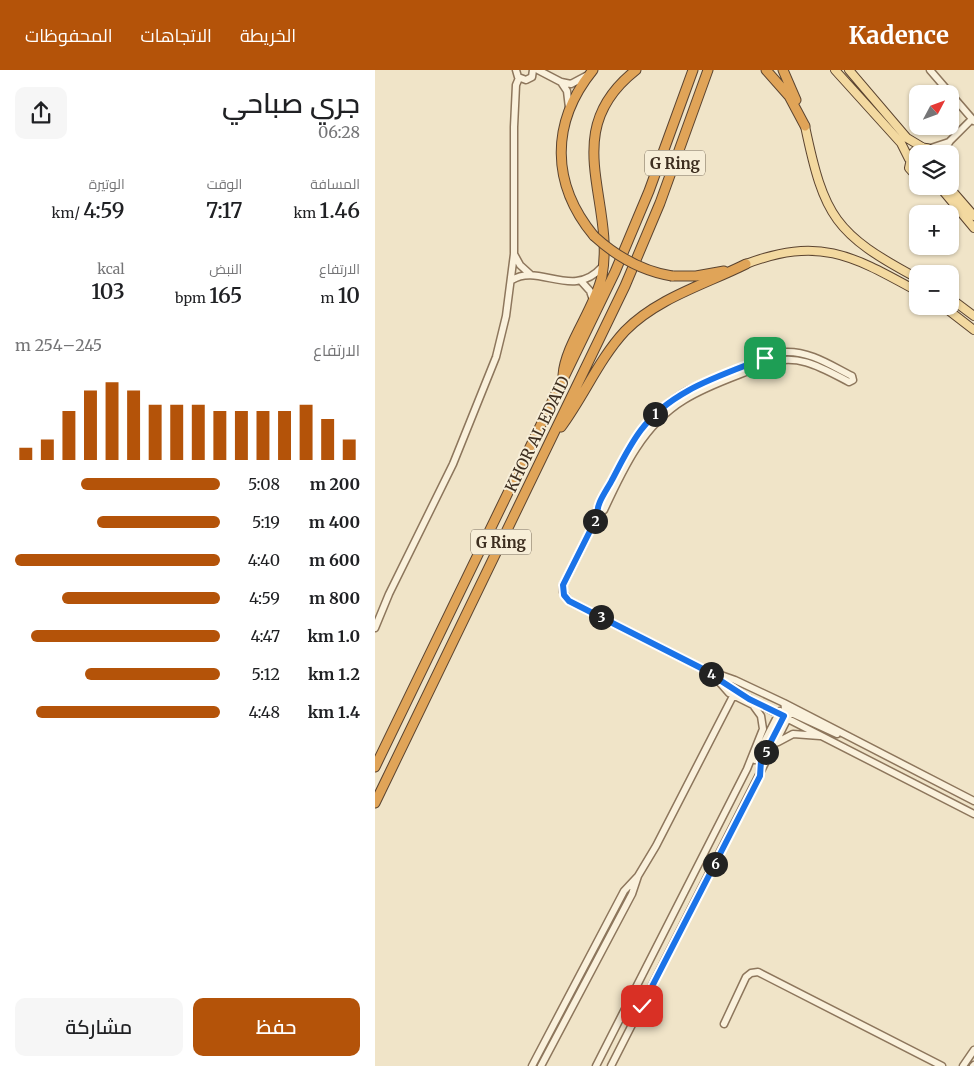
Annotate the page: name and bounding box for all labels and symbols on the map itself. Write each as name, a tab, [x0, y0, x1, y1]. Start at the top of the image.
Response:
north arrow	[909, 85, 959, 135]
road number: G Ring	[645, 150, 705, 176]
pin	[744, 337, 786, 379]
street label: KHOR AL EDAID	[500, 373, 574, 495]
pin: 1	[643, 402, 667, 426]
pin: 2	[583, 508, 607, 534]
road number: G Ring	[471, 530, 531, 554]
pin: 3	[589, 604, 613, 630]
pin: 4	[699, 662, 723, 686]
pin: 5	[753, 740, 779, 764]
pin: 6	[703, 852, 727, 876]
pin	[621, 985, 663, 1027]

